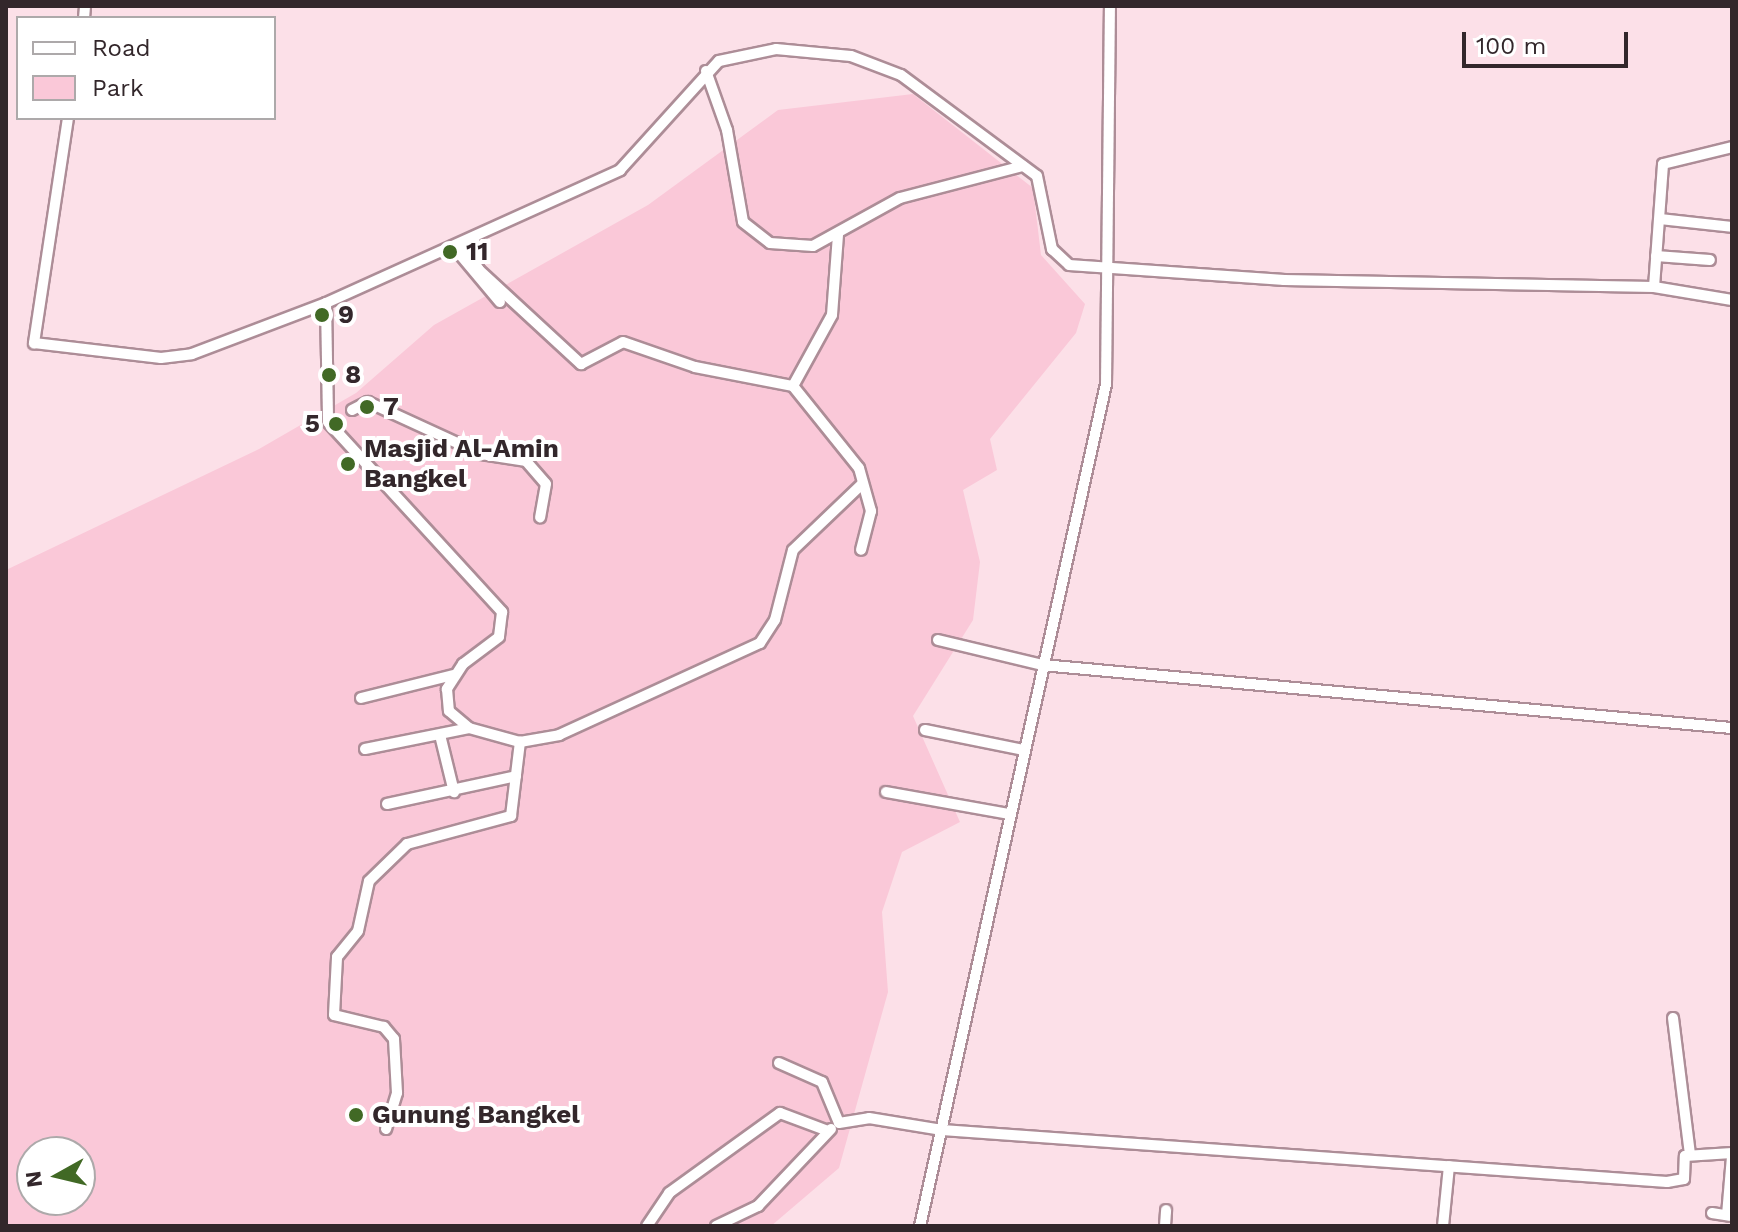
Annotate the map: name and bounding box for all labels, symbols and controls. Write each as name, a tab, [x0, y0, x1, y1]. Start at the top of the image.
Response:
legend	[16, 16, 276, 120]
scale bar	[1466, 16, 1632, 66]
text: 100 m	[1476, 32, 1546, 60]
text: Road	[92, 34, 151, 62]
text: Park	[92, 74, 144, 102]
place label: 11	[466, 236, 488, 268]
marker: 11	[441, 243, 459, 261]
place label: 9	[338, 299, 354, 331]
marker: 9	[313, 306, 331, 324]
place label: 8	[345, 359, 361, 391]
marker: 8	[320, 366, 338, 384]
place label: 7	[383, 391, 399, 423]
marker: 7	[358, 398, 376, 416]
place label: 5	[305, 408, 320, 440]
marker: 5	[327, 415, 345, 433]
place label: Masjid Al-Amin Bangkel	[364, 433, 559, 494]
marker: Masjid Al-Amin Bangkel	[339, 455, 357, 473]
place label: Gunung Bangkel	[372, 1099, 580, 1131]
marker: Gunung Bangkel	[347, 1106, 365, 1124]
north arrow	[16, 1136, 96, 1216]
text: N	[20, 1169, 47, 1189]

